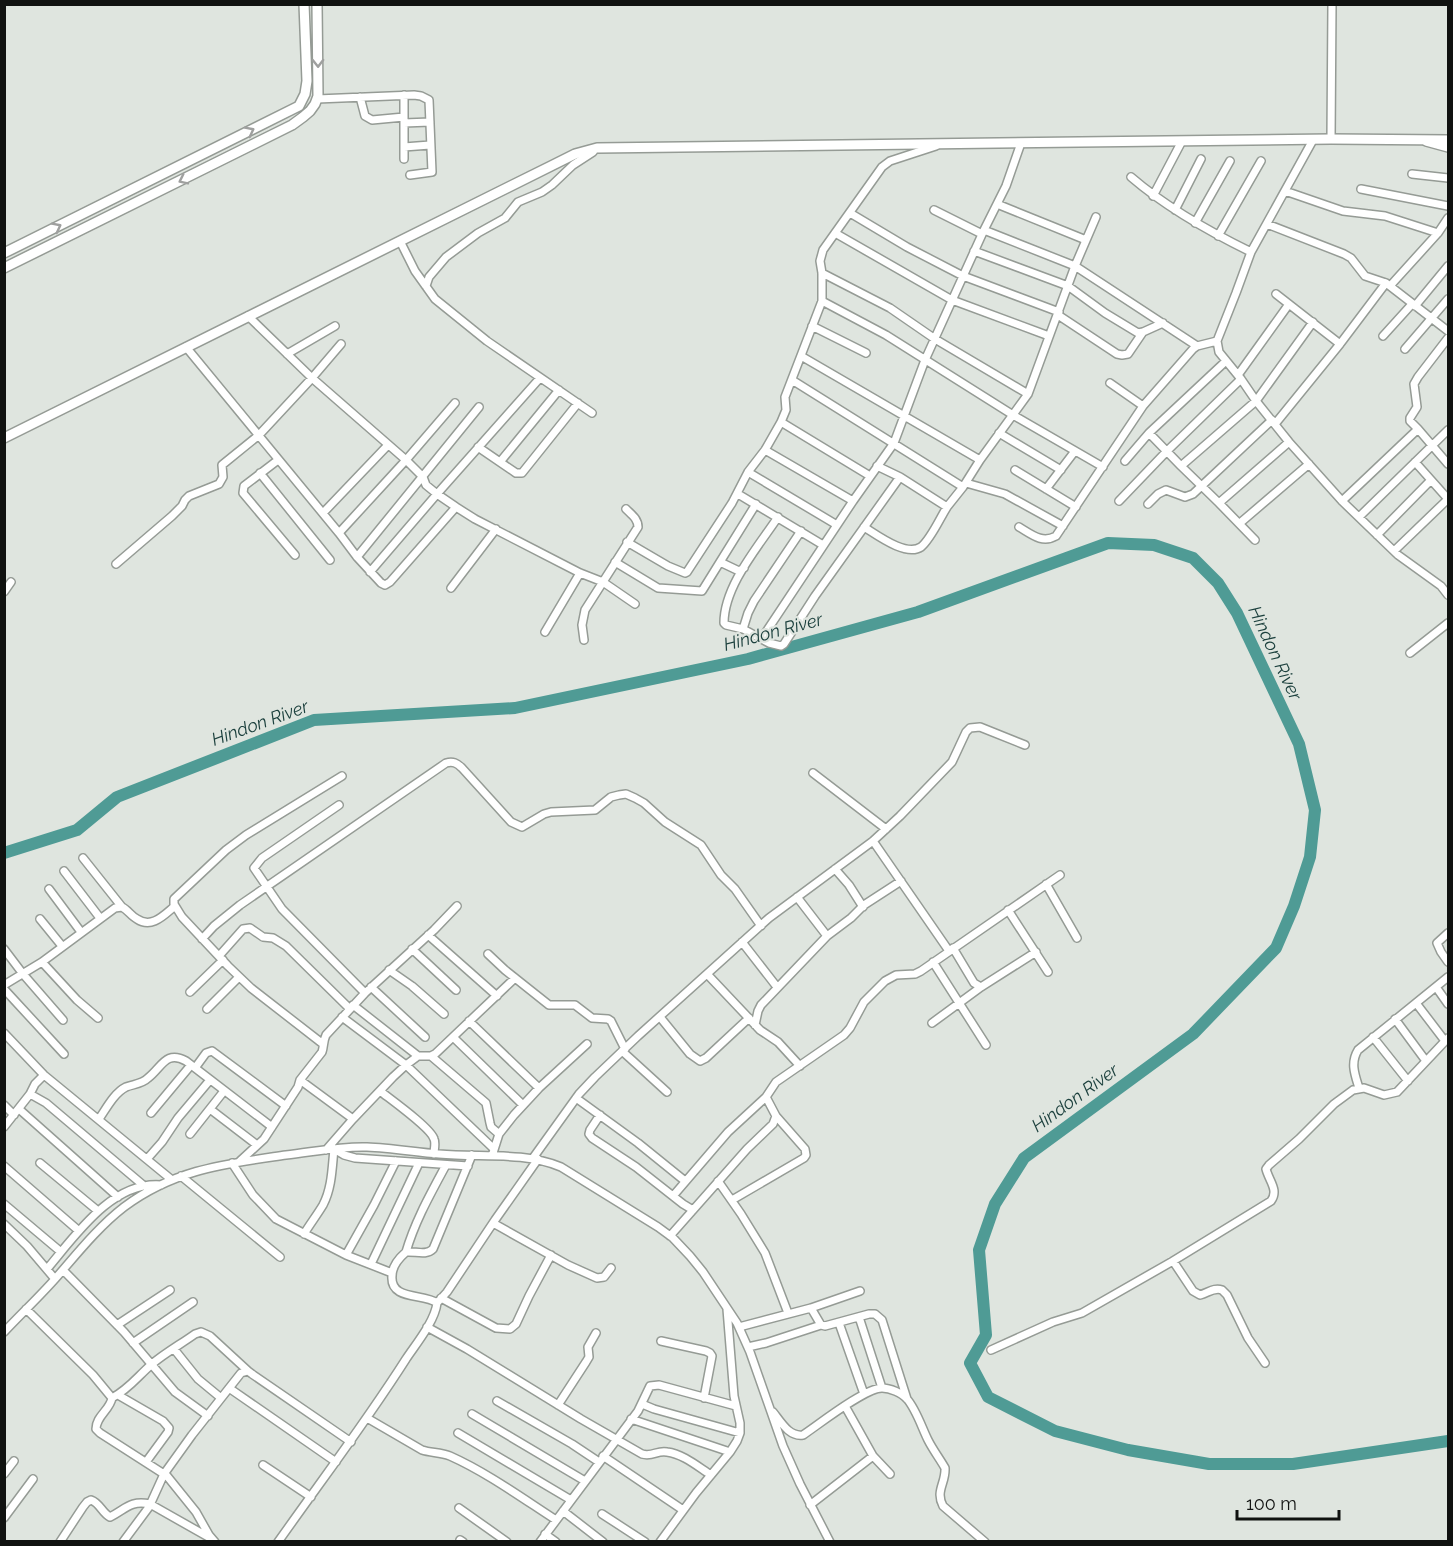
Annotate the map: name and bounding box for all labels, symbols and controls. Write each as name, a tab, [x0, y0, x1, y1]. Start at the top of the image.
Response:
one-way arrow	[311, 58, 324, 67]
one-way arrow	[244, 126, 255, 138]
one-way arrow	[179, 173, 189, 184]
one-way arrow	[50, 223, 61, 235]
water label: Hindon River	[1244, 602, 1307, 704]
water label: Hindon River	[721, 608, 826, 655]
water label: Hindon River	[208, 695, 312, 750]
water label: Hindon River	[1027, 1059, 1123, 1136]
scale bar	[1237, 1483, 1339, 1521]
text: 100 m	[1246, 1493, 1297, 1514]

